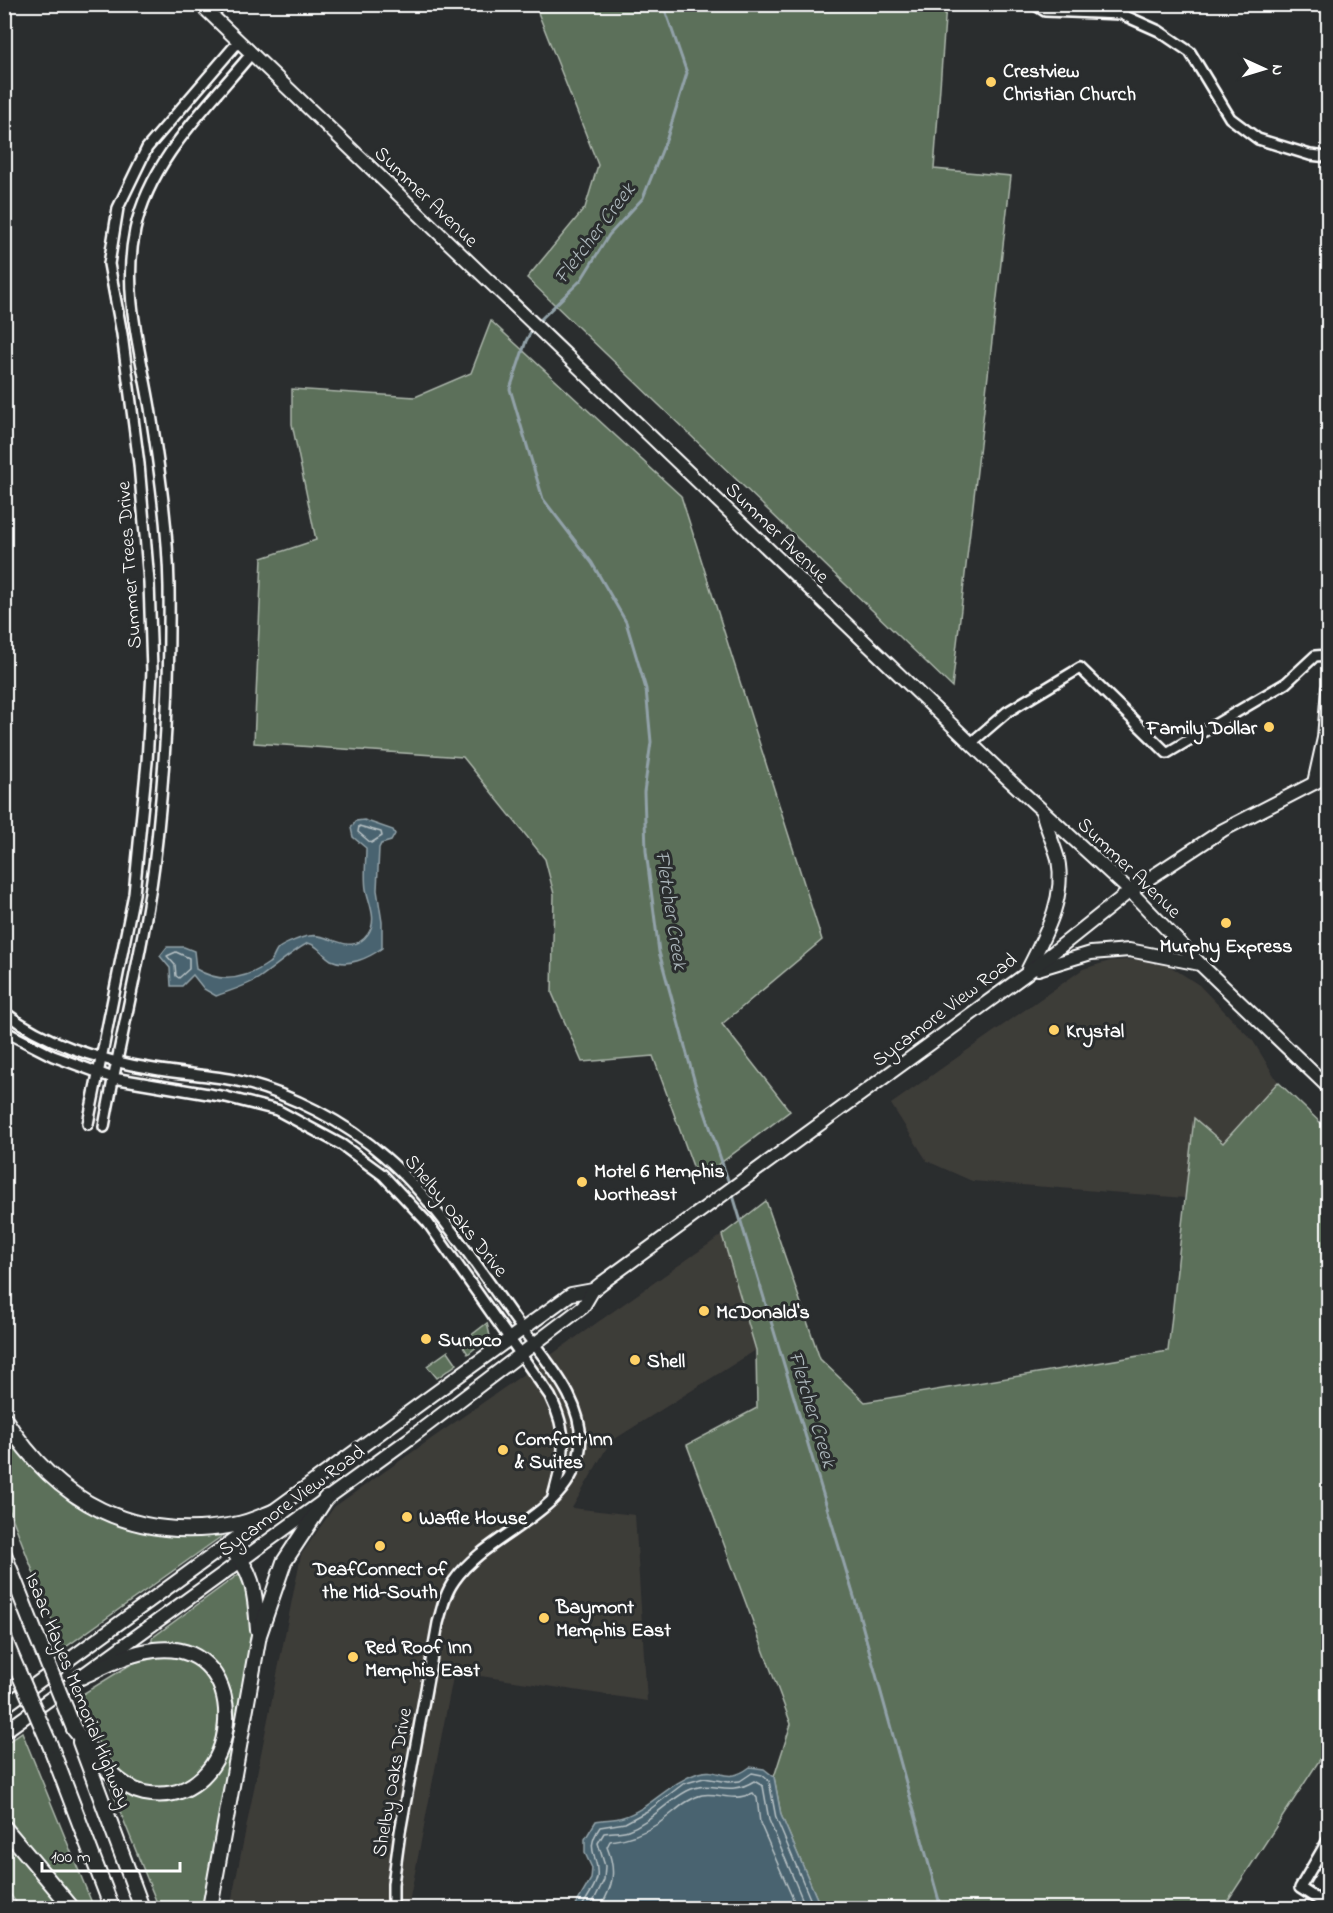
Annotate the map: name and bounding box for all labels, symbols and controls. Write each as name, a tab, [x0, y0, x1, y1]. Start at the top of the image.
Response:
north arrow	[1234, 39, 1294, 99]
place label: Crestview Christian Church	[1003, 58, 1136, 110]
text: N	[1265, 64, 1289, 76]
marker: Crestview Christian Church	[984, 75, 998, 89]
street label: Summer Avenue	[367, 140, 484, 255]
water label: Fletcher Creek	[547, 177, 644, 291]
street label: Summer Avenue	[718, 476, 835, 591]
street label: Summer Trees Drive	[110, 480, 151, 650]
place label: Family Dollar	[1145, 715, 1258, 745]
marker: Family Dollar	[1262, 720, 1276, 734]
street label: Summer Avenue	[1070, 811, 1187, 926]
water label: Fletcher Creek	[646, 849, 694, 973]
marker: Murphy Express	[1219, 916, 1233, 930]
place label: Murphy Express	[1159, 933, 1293, 963]
street label: Sycamore View Road	[867, 947, 1024, 1075]
place label: Krystal	[1066, 1018, 1124, 1048]
marker: Krystal	[1047, 1023, 1061, 1037]
street label: Shelby Oaks Drive	[396, 1149, 514, 1284]
place label: Motel 6 Memphis Northeast	[594, 1158, 725, 1210]
marker: Motel 6 Memphis Northeast	[575, 1175, 589, 1189]
place label: McDonald's	[716, 1299, 810, 1328]
marker: McDonald's	[697, 1304, 711, 1318]
place label: Sunoco	[438, 1327, 502, 1356]
marker: Sunoco	[419, 1332, 433, 1346]
place label: Shell	[647, 1348, 685, 1377]
water label: Fletcher Creek	[779, 1348, 843, 1472]
marker: Shell	[628, 1353, 642, 1367]
place label: Comfort Inn & Suites	[514, 1426, 613, 1478]
street label: Sycamore View Road	[213, 1439, 372, 1565]
marker: Comfort Inn & Suites	[496, 1443, 510, 1457]
place label: Waffle House	[419, 1505, 528, 1534]
marker: Waffle House	[400, 1510, 414, 1524]
marker: DeafConnect of the Mid-South	[373, 1539, 387, 1553]
place label: DeafConnect of the Mid-South	[312, 1556, 448, 1608]
street label: Isaac Hayes Memorial Highway	[15, 1569, 137, 1814]
place label: Baymont Memphis East	[555, 1594, 671, 1646]
marker: Baymont Memphis East	[537, 1611, 551, 1625]
place label: Red Roof Inn Memphis East	[365, 1634, 480, 1686]
marker: Red Roof Inn Memphis East	[346, 1650, 360, 1664]
street label: Shelby Oaks Drive	[366, 1706, 421, 1859]
scale bar	[42, 1835, 180, 1873]
text: 100 m	[51, 1845, 91, 1871]

